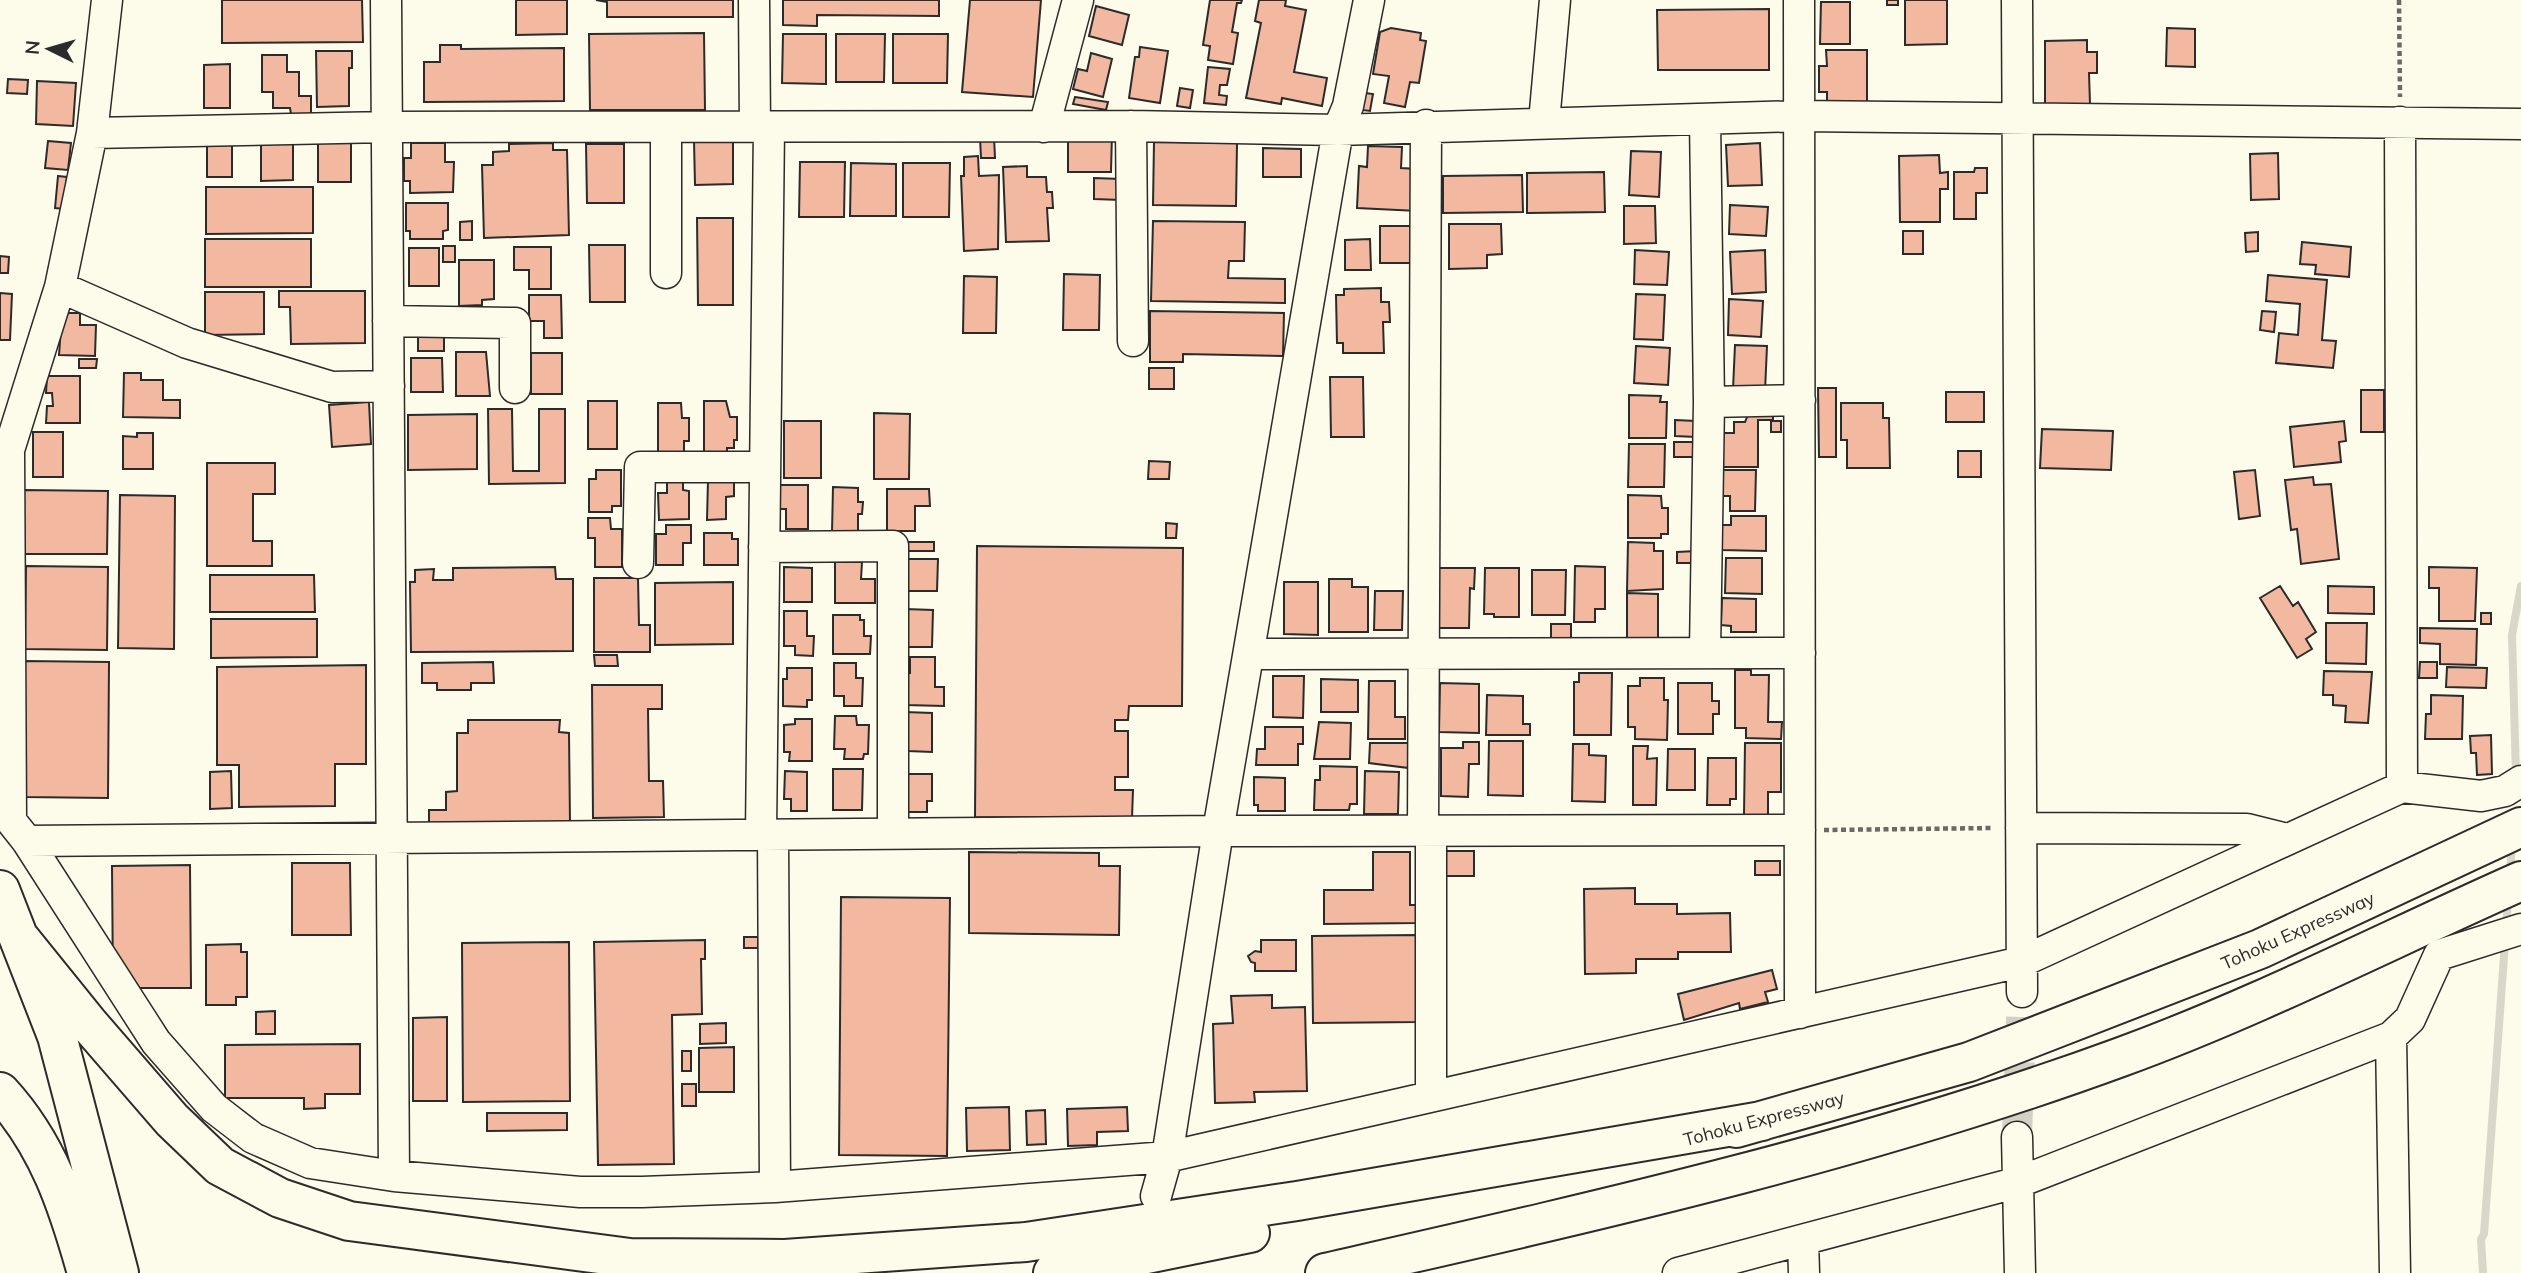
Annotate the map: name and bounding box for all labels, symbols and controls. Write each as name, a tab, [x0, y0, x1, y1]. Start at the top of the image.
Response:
north arrow	[14, 14, 84, 84]
text: N	[19, 39, 45, 56]
street label: Tohoku Expressway	[2217, 886, 2379, 975]
street label: Tohoku Expressway	[1681, 1086, 1847, 1151]

